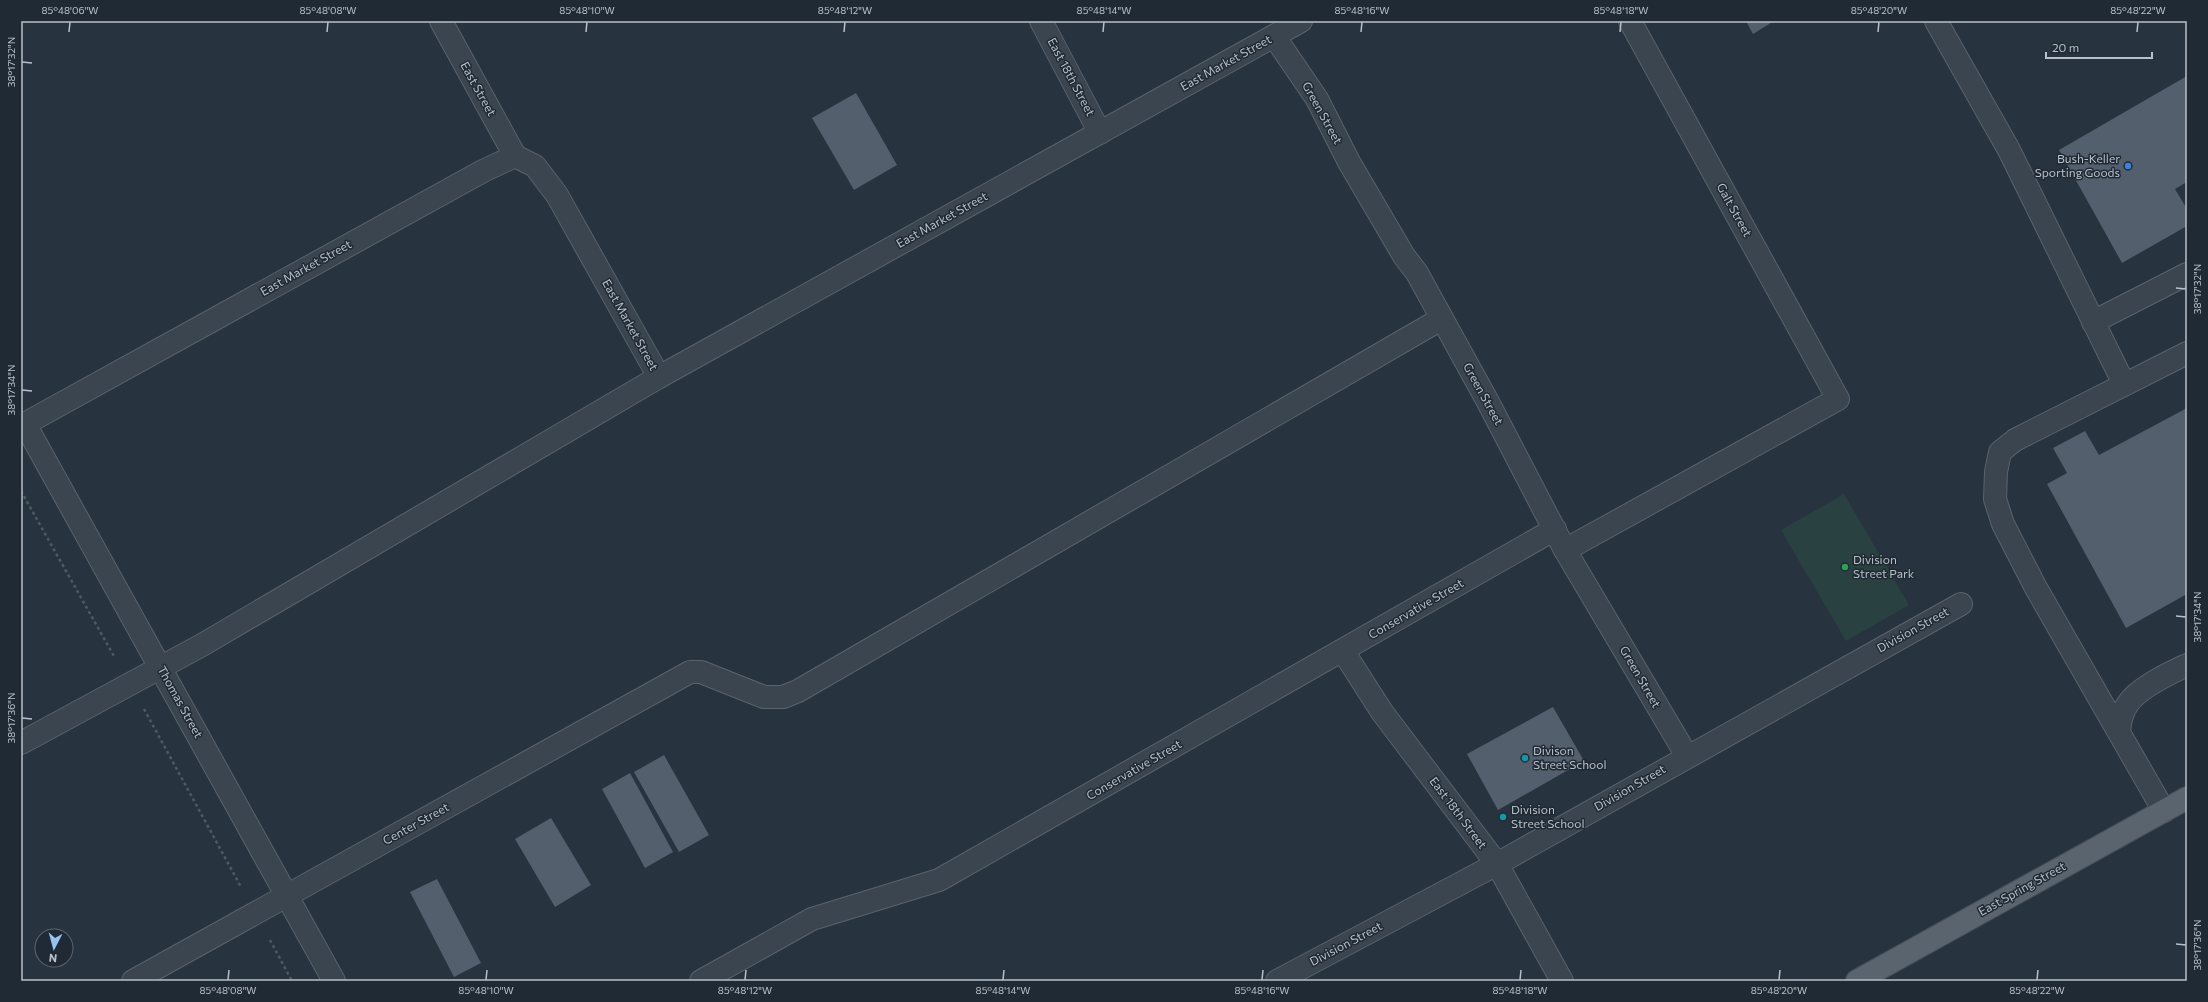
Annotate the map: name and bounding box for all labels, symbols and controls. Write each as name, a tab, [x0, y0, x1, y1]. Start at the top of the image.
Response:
text: 85°48'06"W	[41, 4, 99, 16]
text: 85°48'08"W	[299, 4, 357, 16]
text: 85°48'10"W	[559, 4, 615, 16]
text: 85°48'12"W	[818, 4, 872, 16]
text: 85°48'14"W	[1077, 4, 1131, 16]
text: 85°48'16"W	[1335, 4, 1389, 16]
text: 85°48'18"W	[1594, 4, 1648, 16]
text: 85°48'20"W	[1851, 4, 1907, 16]
text: 85°48'22"W	[2110, 4, 2166, 16]
street label: East Market Street	[1177, 31, 1274, 93]
scale bar	[2046, 34, 2152, 60]
street label: East 18th Street	[1045, 35, 1098, 118]
text: 38°17'32"N	[5, 37, 17, 87]
text: 20 m	[2052, 40, 2079, 54]
street label: East Street	[458, 59, 500, 118]
street label: Green Street	[1300, 79, 1346, 146]
place label: Bush-Keller Sporting Goods	[2035, 151, 2120, 179]
marker: Bush-Keller Sporting Goods	[2123, 161, 2133, 171]
street label: Galt Street	[1714, 180, 1755, 239]
street label: East Market Street	[893, 188, 990, 250]
street label: East Market Street	[257, 236, 354, 298]
text: 38°17'32"N	[2191, 264, 2203, 314]
street label: East Market Street	[600, 276, 662, 373]
street label: Green Street	[1461, 360, 1507, 427]
text: 38°17'34"N	[5, 365, 17, 416]
place label: Division Street Park	[1853, 552, 1915, 580]
marker: Division Street Park	[1840, 562, 1850, 572]
street label: Conservative Street	[1365, 575, 1466, 641]
text: 38°17'34"N	[2191, 592, 2203, 643]
street label: Division Street	[1874, 604, 1951, 655]
street label: Green Street	[1618, 643, 1664, 710]
street label: Thomas Street	[155, 663, 206, 740]
text: 38°17'36"N	[5, 692, 17, 744]
street label: Conservative Street	[1083, 736, 1184, 802]
place label: Divison Street School	[1533, 743, 1606, 771]
marker: Divison Street School	[1520, 753, 1530, 763]
street label: Division Street	[1591, 761, 1668, 813]
street label: East 18th Street	[1427, 774, 1490, 851]
street label: Center Street	[380, 799, 451, 847]
place label: Division Street School	[1511, 802, 1584, 830]
marker: Division Street School	[1498, 812, 1508, 822]
street label: East Spring Street	[1975, 858, 2068, 918]
street label: Division Street	[1307, 918, 1384, 968]
text: 38°17'36"N	[2191, 919, 2203, 971]
north arrow	[34, 928, 74, 968]
text: N	[48, 952, 58, 965]
text: 85°48'08"W	[199, 984, 257, 996]
text: 85°48'10"W	[458, 984, 514, 996]
text: 85°48'12"W	[718, 984, 772, 996]
text: 85°48'14"W	[976, 984, 1030, 996]
text: 85°48'16"W	[1235, 984, 1289, 996]
text: 85°48'18"W	[1493, 984, 1547, 996]
text: 85°48'20"W	[1751, 984, 1807, 996]
text: 85°48'22"W	[2009, 984, 2065, 996]

